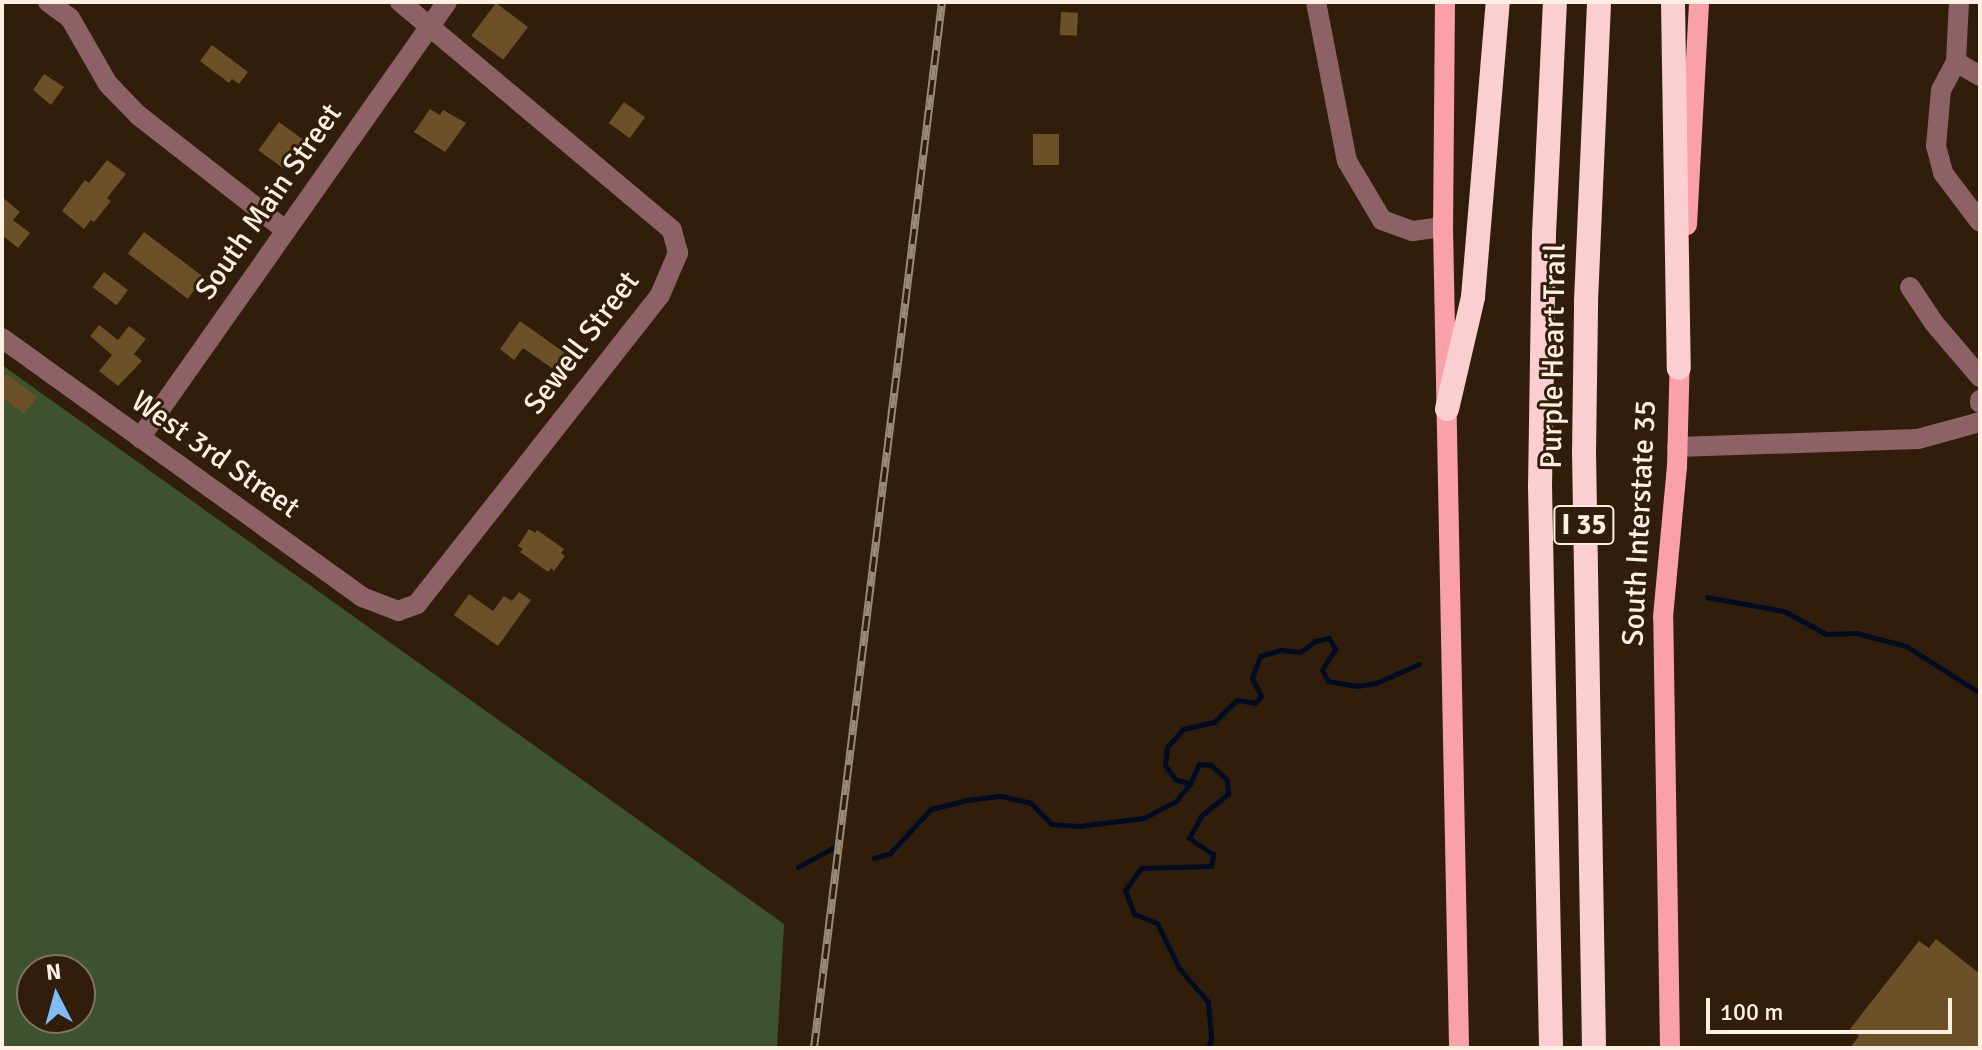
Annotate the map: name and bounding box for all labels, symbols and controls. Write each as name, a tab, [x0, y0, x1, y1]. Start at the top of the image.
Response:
street label: South Main Street	[188, 97, 350, 307]
street label: Purple Heart Trail	[1534, 243, 1574, 469]
street label: Sewell Street	[517, 264, 647, 422]
street label: West 3rd Street	[124, 384, 306, 526]
street label: South Interstate 35	[1616, 399, 1664, 647]
road number: I 35	[1552, 501, 1616, 549]
north arrow	[16, 954, 96, 1034]
text: N	[45, 957, 63, 986]
scale bar	[1710, 982, 1956, 1032]
text: 100 m	[1720, 997, 1783, 1027]

